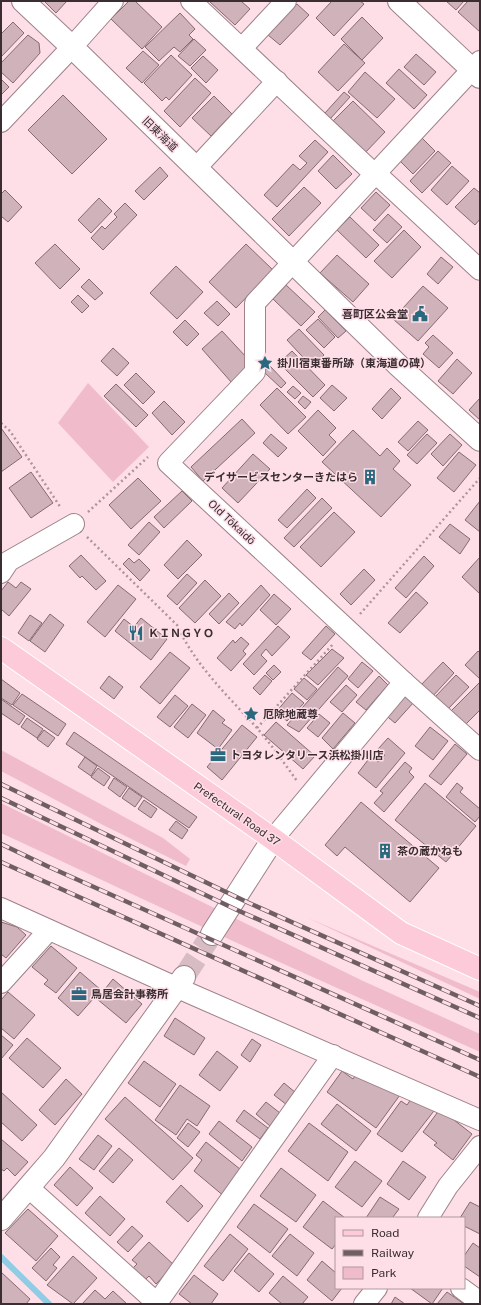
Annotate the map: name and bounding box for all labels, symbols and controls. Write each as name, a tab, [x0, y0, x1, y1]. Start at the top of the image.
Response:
street label: 旧東海道	[140, 114, 180, 154]
public building icon: 喜町区公会堂	[411, 305, 429, 323]
place label: 喜町区公会堂	[342, 308, 408, 320]
place icon: 掛川宿東番所跡（東海道の碑）	[256, 354, 274, 372]
place label: 掛川宿東番所跡（東海道の碑）	[277, 357, 431, 369]
building icon: デイサービスセンターきたはら	[361, 468, 379, 486]
place label: デイサービスセンターきたはら	[204, 471, 358, 483]
street label: Old Tōkaidō	[206, 497, 258, 547]
restaurant icon: ＫＩＮＧＹＯ	[127, 624, 145, 642]
place label: ＫＩＮＧＹＯ	[148, 627, 214, 639]
place icon: 厄除地蔵尊	[242, 705, 260, 723]
place label: 厄除地蔵尊	[263, 708, 318, 720]
office icon: トヨタレンタリース浜松掛川店	[209, 746, 227, 764]
place label: トヨタレンタリース浜松掛川店	[230, 749, 383, 761]
street label: Prefectural Road 37	[192, 780, 283, 849]
building icon: 茶の蔵かねも	[376, 842, 394, 860]
place label: 茶の蔵かねも	[397, 845, 463, 857]
office icon: 鳥居会計事務所	[70, 985, 88, 1003]
place label: 鳥居会計事務所	[91, 988, 168, 1000]
legend	[335, 1217, 465, 1289]
text: Road	[371, 1226, 399, 1240]
text: Railway	[371, 1246, 415, 1260]
text: Park	[371, 1266, 397, 1280]

